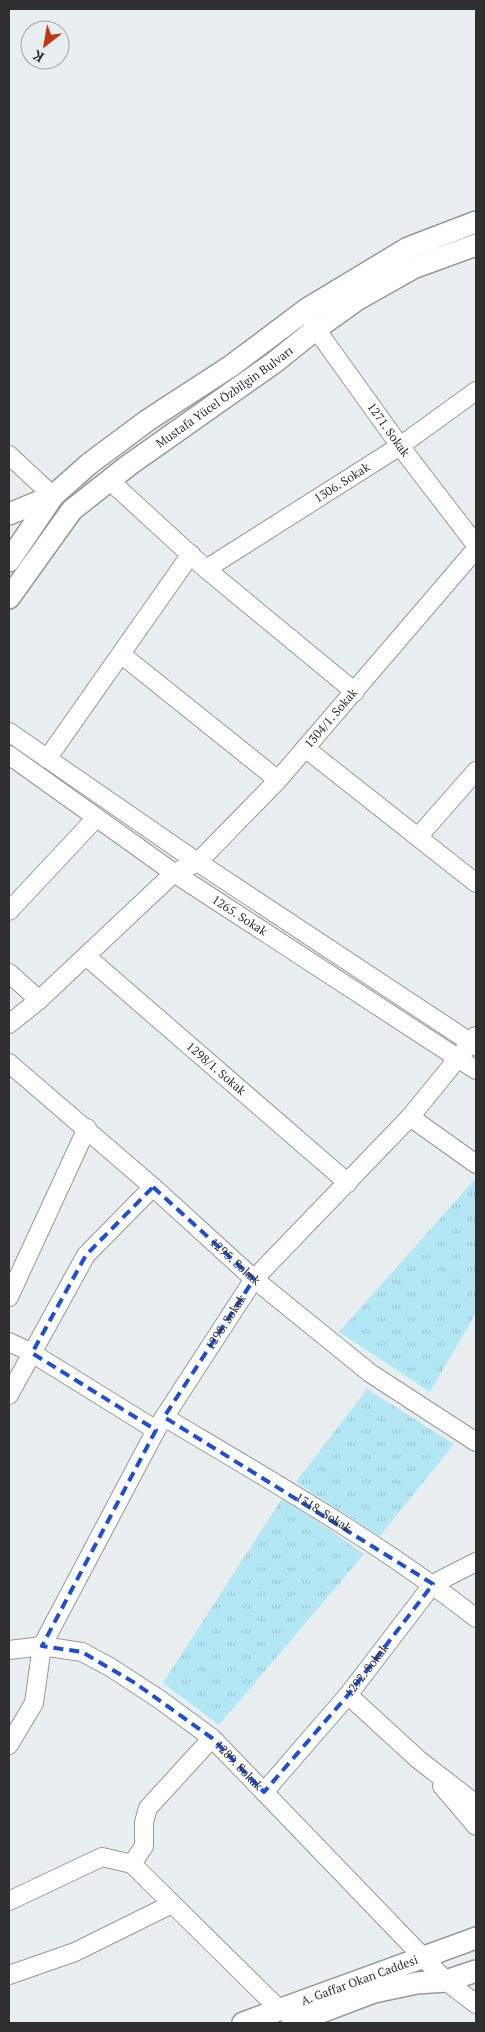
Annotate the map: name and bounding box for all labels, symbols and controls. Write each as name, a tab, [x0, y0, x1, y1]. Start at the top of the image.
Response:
north arrow	[20, 20, 70, 70]
text: K	[29, 46, 47, 67]
street label: Mustafa Yücel Özbilgin Bulvarı	[153, 342, 296, 451]
street label: 1271. Sokak	[364, 400, 414, 460]
street label: 1306. Sokak	[311, 459, 373, 506]
street label: 1304/1. Sokak	[301, 685, 361, 751]
street label: 1265. Sokak	[209, 892, 271, 939]
street label: 1298/1. Sokak	[184, 1039, 250, 1099]
street label: 1295. Sokak	[207, 1235, 264, 1289]
street label: 1298. Sokak	[202, 1291, 249, 1353]
street label: 1318. Sokak	[293, 1489, 355, 1536]
street label: 1292. Sokak	[341, 1640, 392, 1700]
street label: 1289. Sokak	[212, 1737, 267, 1794]
street label: A. Gaffar Okan Caddesi	[299, 1952, 420, 2008]

